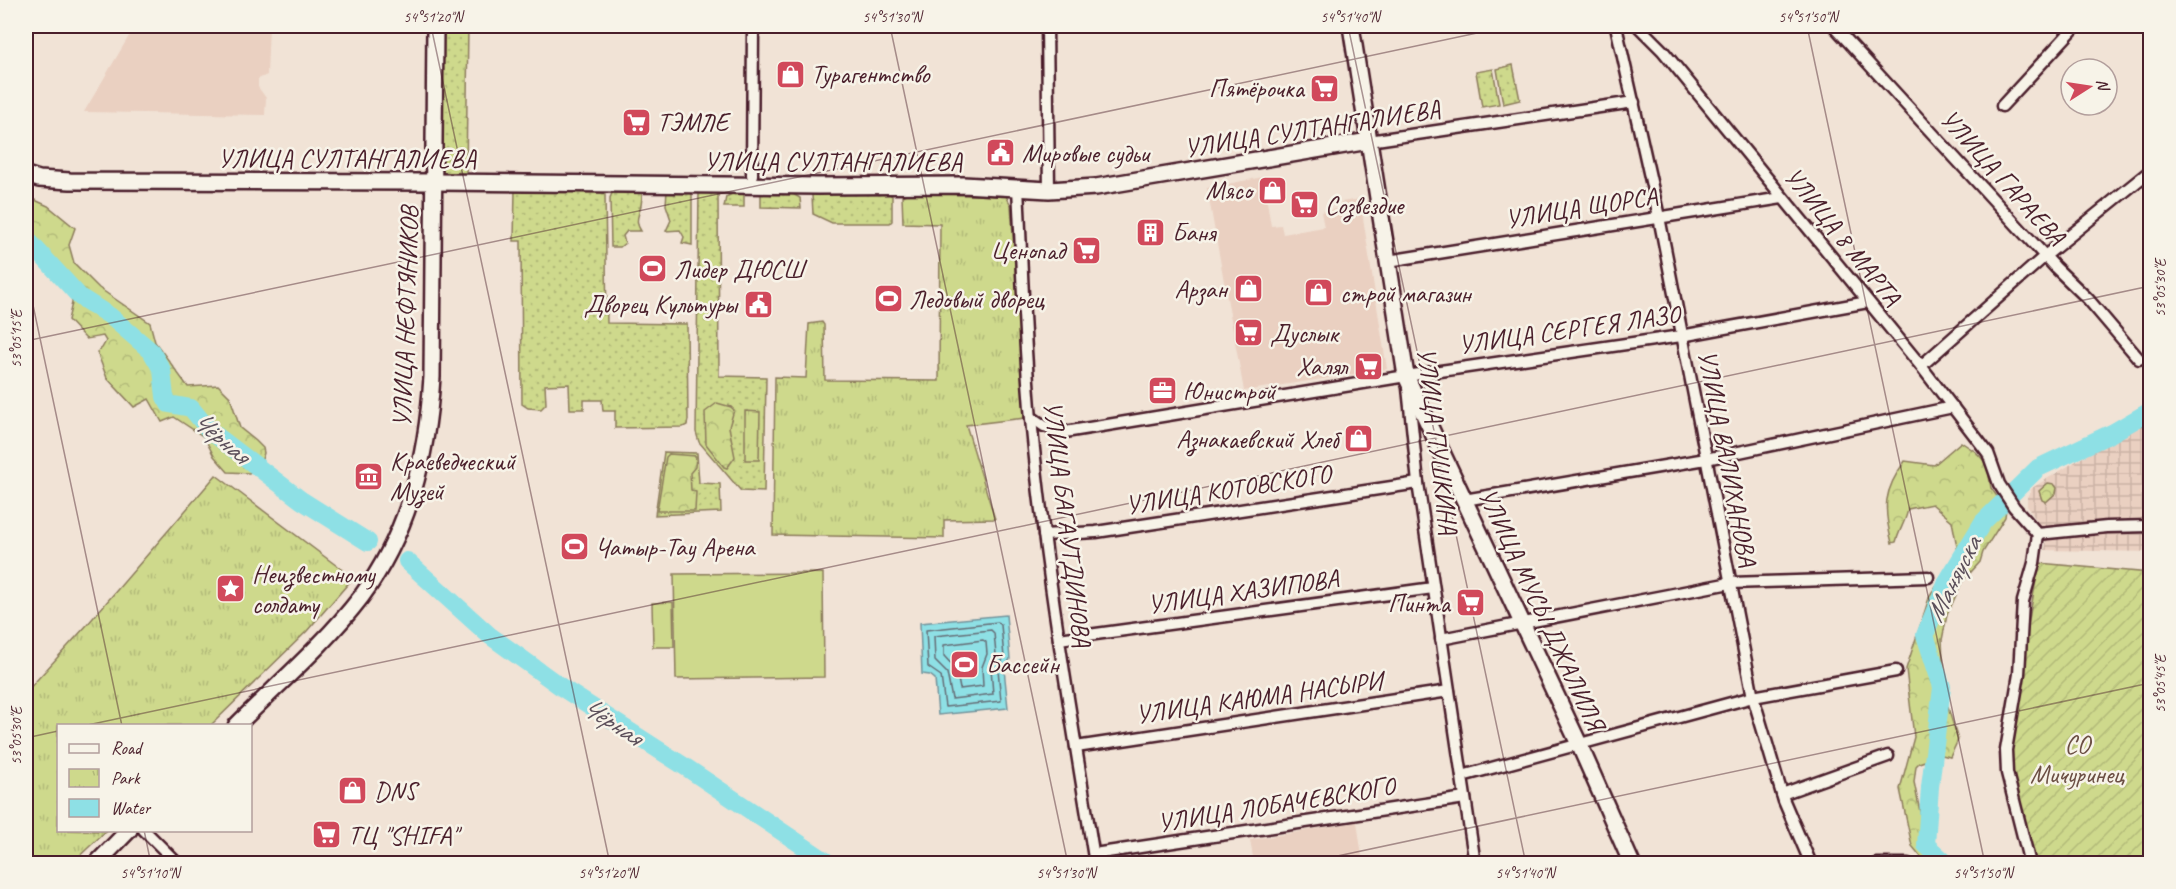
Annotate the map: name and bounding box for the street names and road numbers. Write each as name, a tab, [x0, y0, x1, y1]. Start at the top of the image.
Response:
street label: УЛИЦА СУЛТАНГАЛИЕВА	[1182, 92, 1443, 165]
street label: УЛИЦА ГАРАЕВА	[1933, 103, 2074, 254]
street label: УЛИЦА СУЛТАНГАЛИЕВА	[218, 142, 477, 175]
street label: УЛИЦА СУЛТАНГАЛИЕВА	[704, 145, 963, 178]
street label: УЛИЦА 8 МАРТА	[1777, 161, 1909, 313]
street label: УЛИЦА ЩОРСА	[1503, 179, 1660, 236]
street label: УЛИЦА НЕФТЯНИКОВ	[385, 204, 426, 428]
street label: УЛИЦА СЕРГЕЯ ЛАЗО	[1456, 297, 1685, 361]
street label: УЛИЦА ПУШКИНА	[1410, 346, 1465, 537]
street label: УЛИЦА ВАЛИХАНОВА	[1690, 347, 1765, 570]
street label: УЛИЦА БАГАУТДИНОВА	[1036, 399, 1099, 650]
street label: УЛИЦА КОТОВСКОГО	[1123, 456, 1336, 522]
street label: УЛИЦА МУСЫ ДЖАЛИЛЯ	[1471, 483, 1614, 739]
street label: УЛИЦА ХАЗИПОВА	[1146, 562, 1342, 621]
street label: УЛИЦА КАЮМА НАСЫРИ	[1133, 663, 1389, 731]
street label: УЛИЦА ЛОБАЧЕВСКОГО	[1155, 769, 1400, 840]

